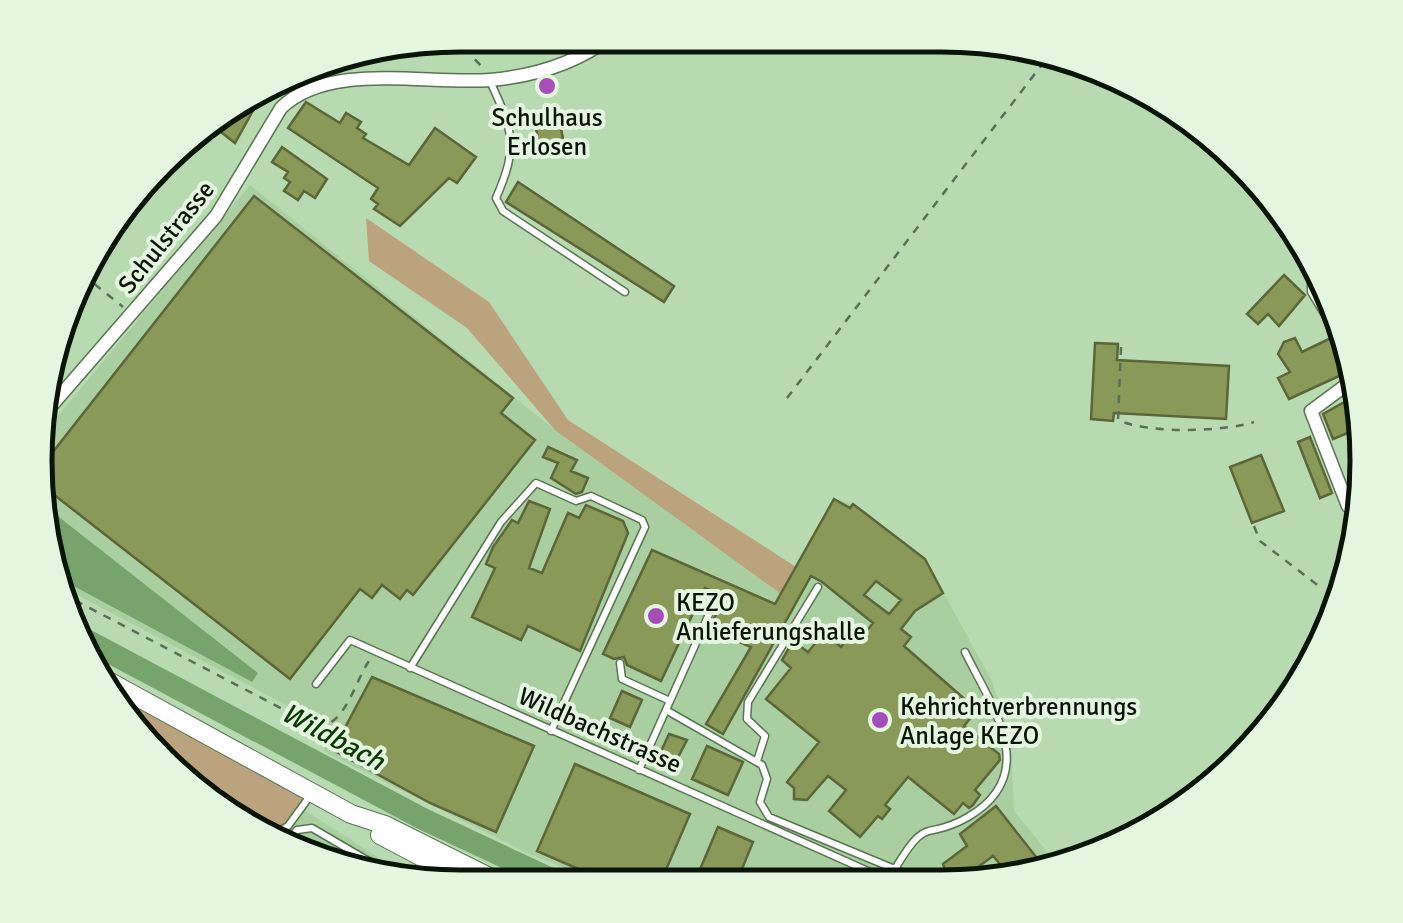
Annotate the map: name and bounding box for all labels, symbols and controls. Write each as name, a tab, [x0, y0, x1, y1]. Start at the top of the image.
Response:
marker: Schulhaus Erlosen	[536, 75, 558, 97]
place label: Schulhaus Erlosen	[491, 102, 603, 162]
street label: Schulstrasse	[111, 174, 221, 300]
place label: KEZO Anlieferungshalle	[676, 587, 866, 647]
marker: KEZO Anlieferungshalle	[645, 605, 667, 627]
street label: Wildbachstrasse	[514, 680, 686, 780]
place label: Kehrichtverbrennungs Anlage KEZO	[900, 691, 1137, 751]
water label: Wildbach	[276, 696, 391, 779]
marker: Kehrichtverbrennungs Anlage KEZO	[869, 709, 891, 731]

